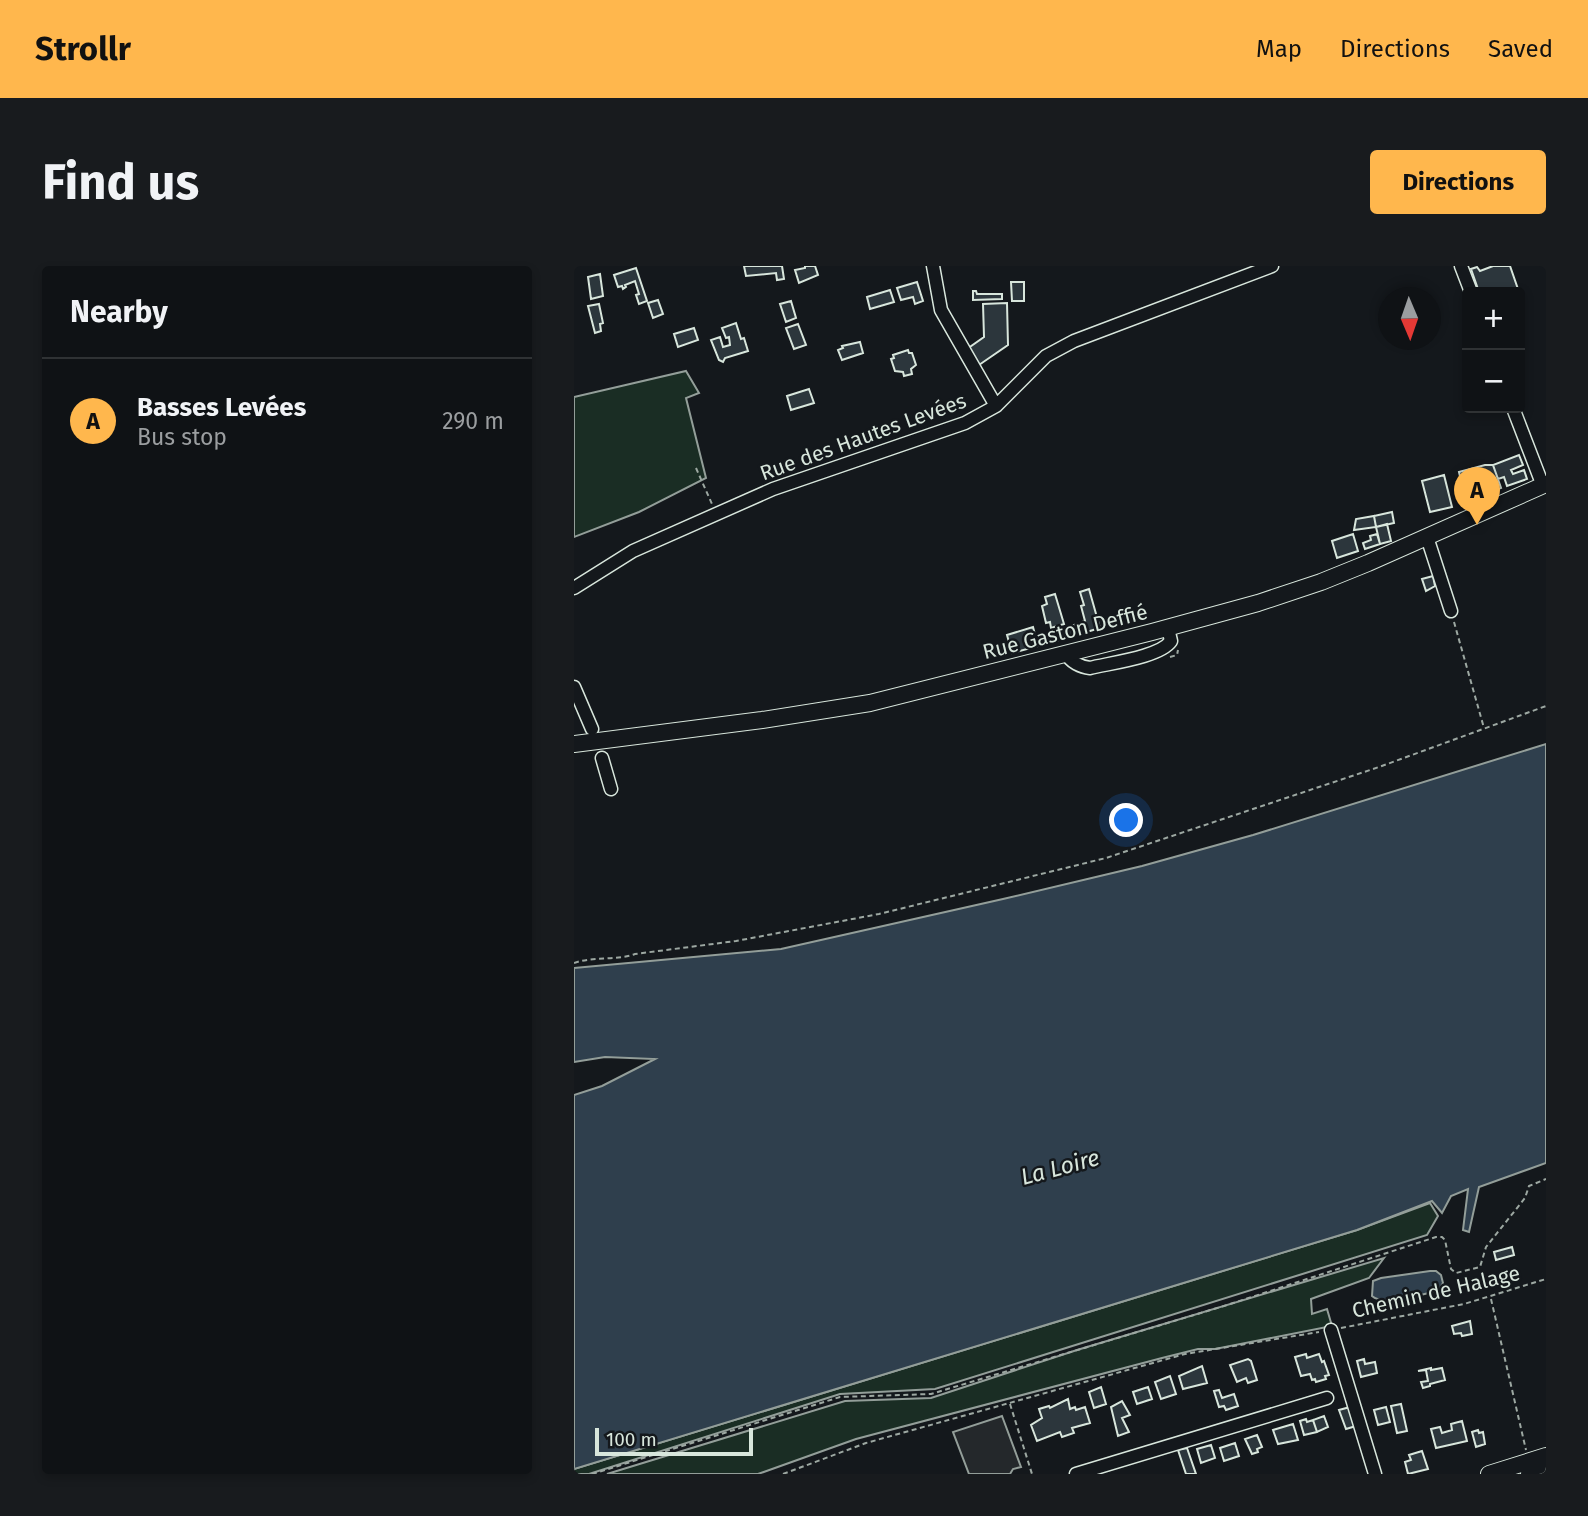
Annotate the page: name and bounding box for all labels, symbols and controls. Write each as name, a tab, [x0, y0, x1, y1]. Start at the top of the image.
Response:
text: Strollr	[35, 29, 131, 69]
text: Map	[1256, 35, 1302, 63]
text: Directions	[1340, 35, 1450, 63]
text: Saved	[1488, 35, 1553, 63]
button: Directions	[1370, 150, 1546, 214]
text: Find us	[42, 153, 199, 212]
north arrow	[1378, 287, 1441, 350]
map controls	[1462, 287, 1525, 413]
button: +	[1462, 287, 1525, 350]
text: Nearby	[70, 294, 168, 330]
button: −	[1462, 350, 1525, 413]
street label: Rue des Hautes Levées	[756, 388, 970, 486]
text: Basses Levées	[137, 392, 306, 423]
text: A	[86, 407, 100, 435]
text: 290 m	[442, 407, 504, 435]
text: Bus stop	[137, 423, 227, 451]
pin: A	[1454, 467, 1500, 525]
street label: Rue Gaston Deffié	[980, 599, 1150, 665]
your location	[1109, 803, 1143, 837]
water label: La Loire	[1018, 1143, 1102, 1191]
street label: Chemin de Halage	[1350, 1260, 1522, 1324]
scale bar	[595, 1425, 752, 1457]
text: 100 m	[606, 1428, 657, 1451]

